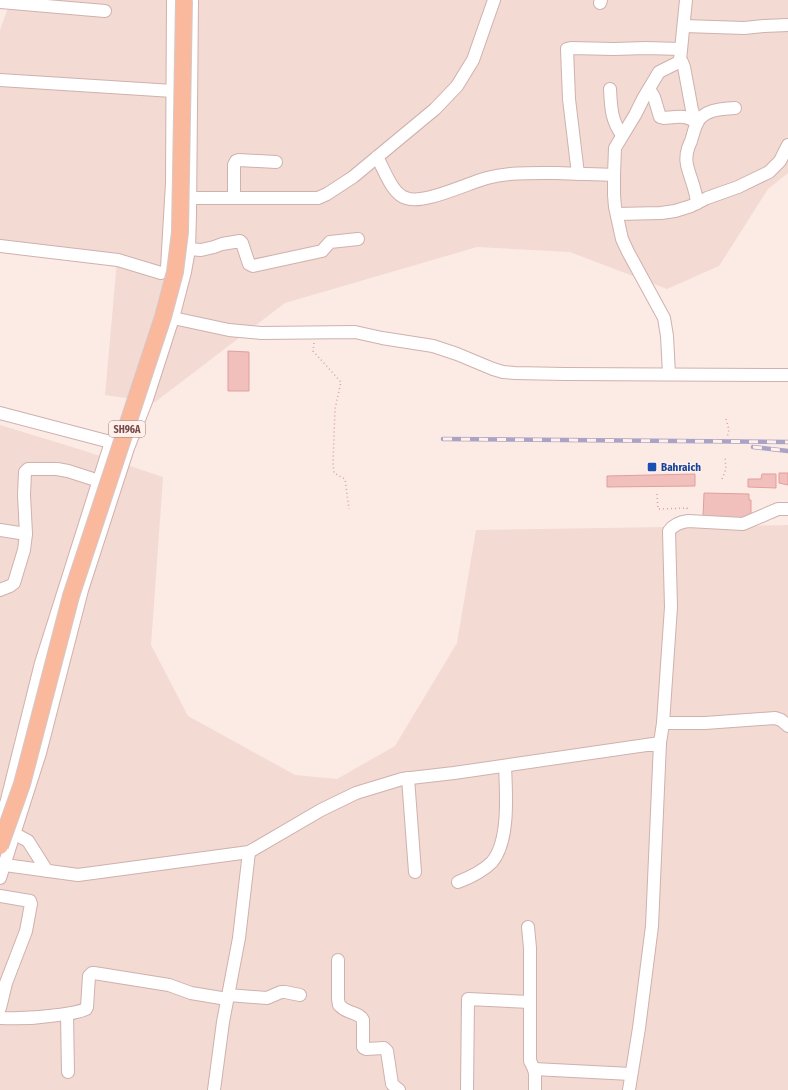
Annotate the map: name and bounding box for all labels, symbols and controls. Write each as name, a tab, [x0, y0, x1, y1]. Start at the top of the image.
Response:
road number: SH96A	[109, 421, 145, 437]
marker: Bahraich	[646, 461, 658, 473]
place label: Bahraich	[661, 461, 701, 474]

